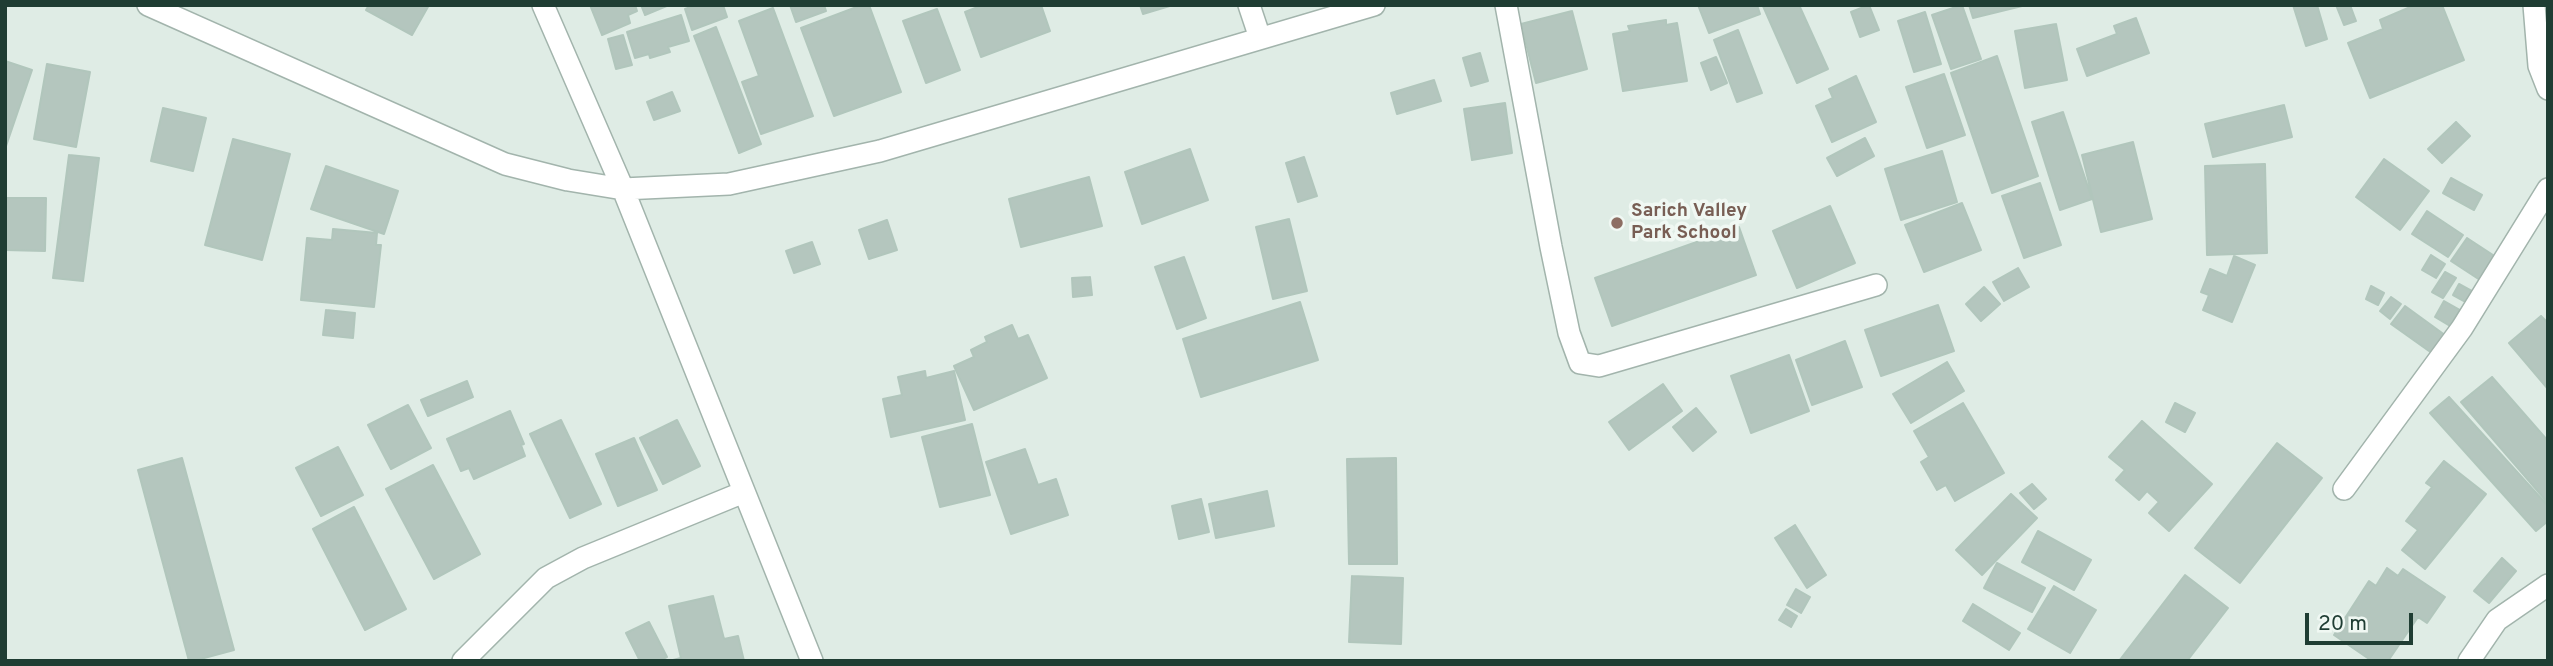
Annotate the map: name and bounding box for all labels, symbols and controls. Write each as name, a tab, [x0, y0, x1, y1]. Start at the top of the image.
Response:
place label: Sarich Valley Park School	[1631, 201, 1747, 245]
marker: Sarich Valley Park School	[1609, 215, 1625, 231]
scale bar	[2308, 600, 2416, 644]
text: 20 m	[2318, 611, 2367, 638]

